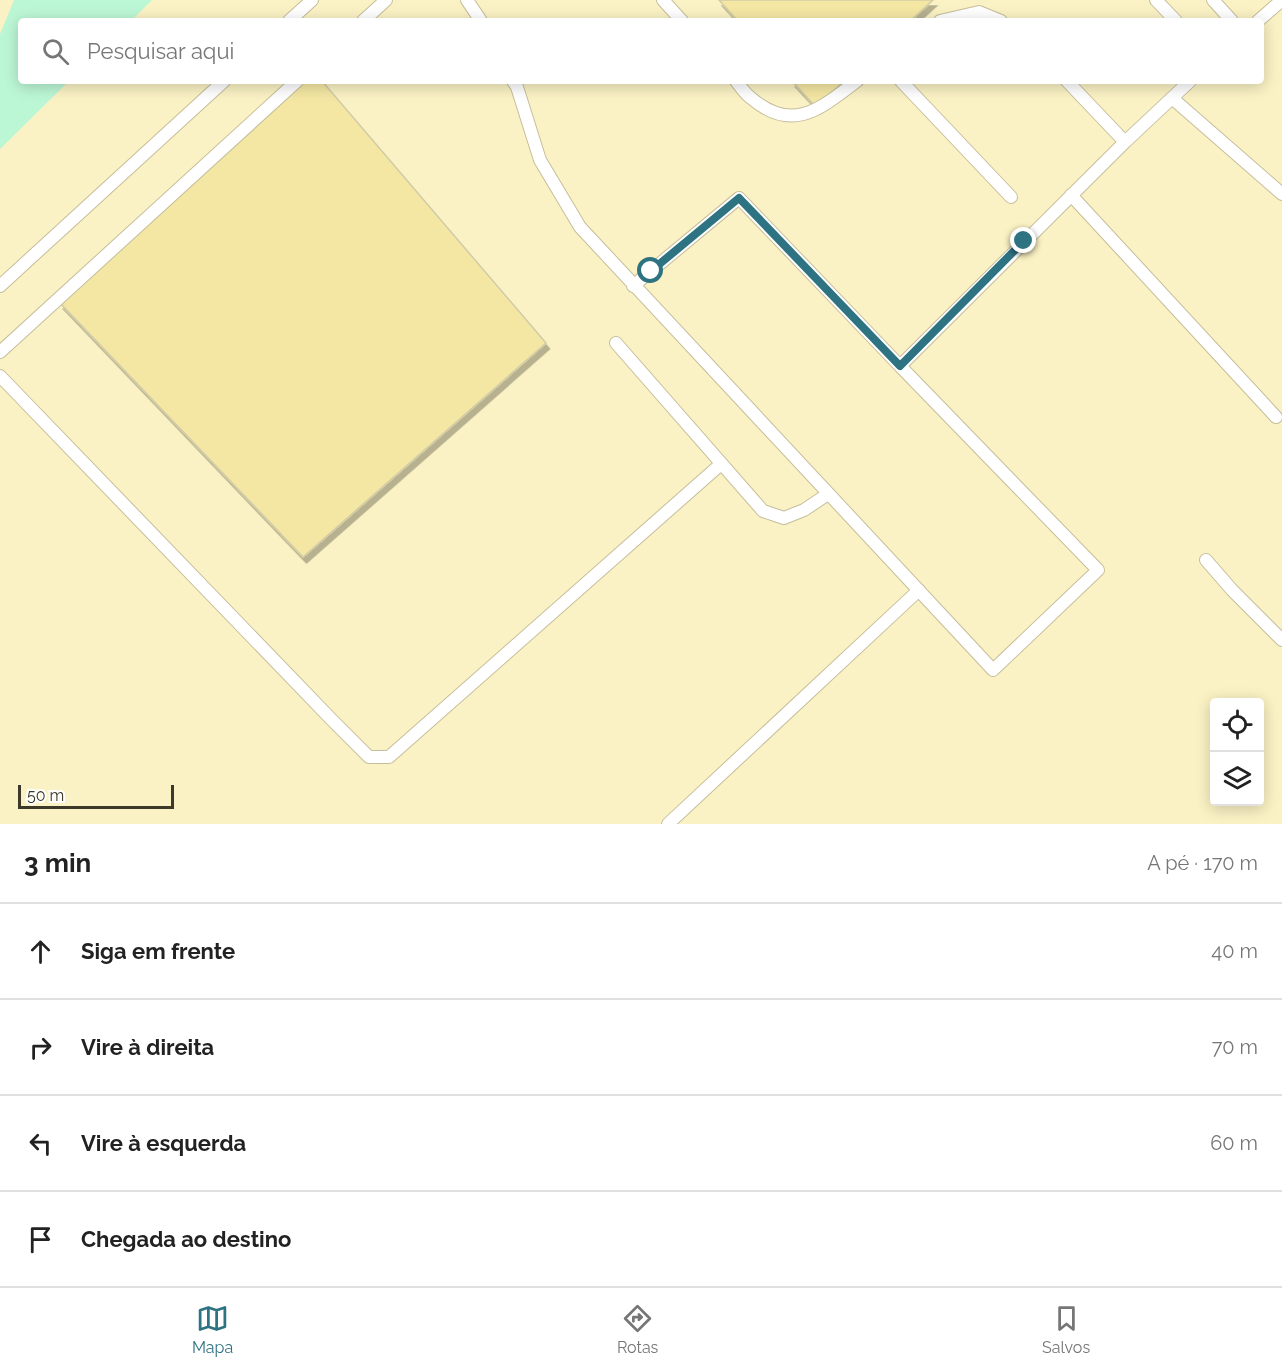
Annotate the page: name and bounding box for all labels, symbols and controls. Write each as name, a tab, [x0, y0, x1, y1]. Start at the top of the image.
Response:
search box	[18, 18, 1264, 84]
icon: search	[39, 35, 72, 68]
text: Pesquisar aqui	[87, 38, 234, 64]
route end	[1010, 227, 1036, 253]
route start	[637, 257, 663, 283]
map controls	[1210, 698, 1264, 806]
button: locate	[1210, 698, 1264, 752]
button: layers	[1210, 752, 1264, 806]
scale bar	[18, 782, 174, 810]
text: 50 m	[27, 786, 64, 805]
text: 3 min	[24, 848, 91, 878]
text: A pé · 170 m	[1147, 851, 1258, 875]
icon: ahead	[24, 935, 57, 968]
text: Siga em frente	[81, 938, 235, 964]
text: 40 m	[1211, 939, 1258, 963]
icon: right	[24, 1031, 57, 1064]
text: Vire à direita	[81, 1034, 214, 1060]
text: 70 m	[1212, 1035, 1258, 1059]
icon: left	[24, 1127, 57, 1160]
text: Vire à esquerda	[81, 1130, 246, 1156]
text: 60 m	[1210, 1131, 1258, 1155]
icon: arrive	[24, 1223, 57, 1256]
text: Chegada ao destino	[81, 1226, 291, 1252]
tab: Mapa	[192, 1302, 233, 1357]
tab: Rotas	[617, 1302, 658, 1357]
tab: Salvos	[1042, 1302, 1090, 1357]

